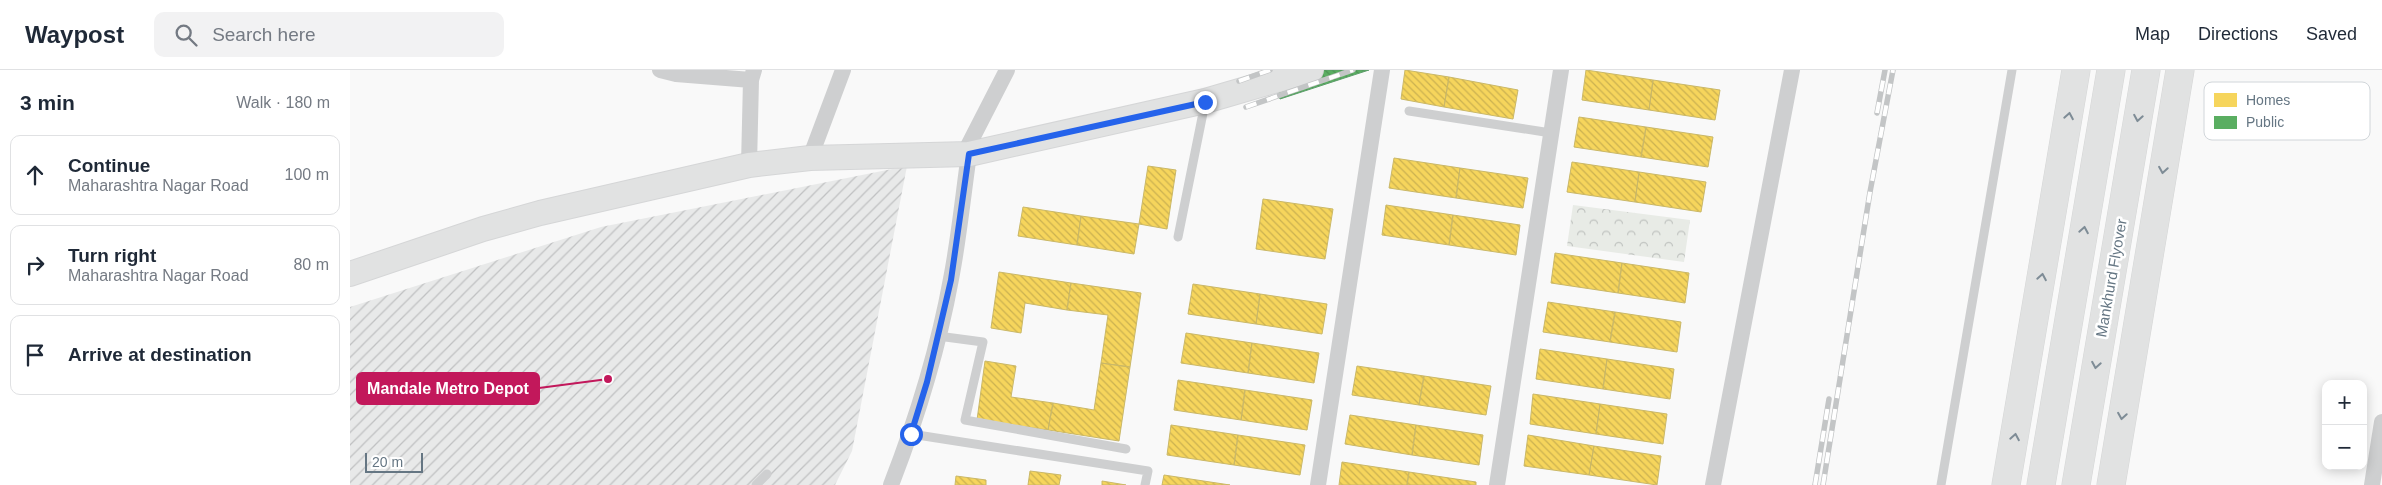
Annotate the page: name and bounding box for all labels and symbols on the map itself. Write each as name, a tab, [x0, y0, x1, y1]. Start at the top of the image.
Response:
legend	[2204, 82, 2370, 140]
route end	[1194, 91, 1217, 114]
text: Homes	[2246, 92, 2290, 108]
one-way arrow	[2063, 112, 2073, 121]
one-way arrow	[2133, 114, 2143, 122]
text: Public	[2246, 114, 2284, 130]
one-way arrow	[2159, 165, 2169, 174]
street label: Mankhurd Flyover	[2092, 217, 2130, 339]
one-way arrow	[2078, 225, 2088, 234]
one-way arrow	[2036, 272, 2046, 281]
one-way arrow	[2092, 360, 2102, 369]
callout: Mandale Metro Depot	[357, 373, 539, 404]
text: Mandale Metro Depot	[367, 380, 530, 397]
one-way arrow	[2117, 413, 2128, 421]
route start	[900, 423, 923, 446]
one-way arrow	[2009, 433, 2019, 441]
scale bar	[365, 450, 422, 473]

